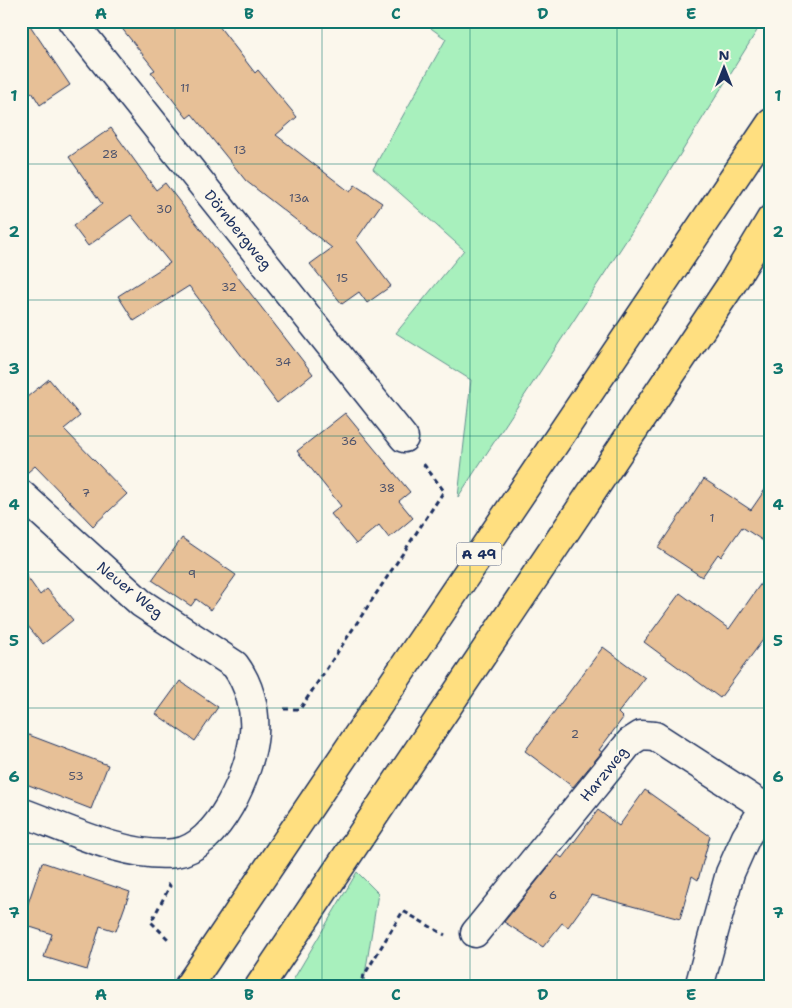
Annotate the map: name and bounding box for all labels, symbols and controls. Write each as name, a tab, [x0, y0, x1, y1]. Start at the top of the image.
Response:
text: A	[95, 3, 107, 24]
text: B	[244, 3, 254, 24]
text: C	[391, 3, 401, 24]
text: D	[537, 3, 549, 24]
text: E	[686, 3, 696, 24]
north arrow	[700, 42, 750, 92]
text: N	[718, 46, 730, 64]
house number: 11	[180, 80, 190, 96]
text: 1	[10, 85, 18, 106]
text: 1	[774, 85, 782, 106]
house number: 13	[234, 142, 246, 158]
house number: 28	[102, 146, 118, 162]
street label: Dörnbergweg	[200, 186, 276, 274]
house number: 13a	[289, 190, 310, 206]
house number: 30	[156, 201, 172, 217]
text: 2	[8, 221, 20, 242]
text: 2	[772, 221, 784, 242]
house number: 15	[336, 270, 348, 286]
house number: 32	[221, 279, 237, 295]
house number: 34	[275, 354, 291, 370]
text: 3	[8, 358, 20, 379]
text: 3	[772, 358, 784, 379]
house number: 36	[341, 433, 357, 449]
house number: 38	[379, 480, 395, 496]
house number: 7	[82, 485, 90, 501]
text: 4	[8, 494, 20, 515]
text: 4	[772, 494, 784, 515]
house number: 1	[709, 510, 715, 526]
road number: A 49	[456, 542, 502, 566]
street label: Neuer Weg	[93, 557, 167, 623]
house number: 9	[188, 566, 196, 582]
text: 5	[9, 630, 19, 651]
text: 5	[773, 630, 783, 651]
house number: 2	[571, 726, 579, 742]
street label: Harzweg	[576, 742, 632, 806]
text: 6	[8, 766, 20, 787]
text: 6	[772, 766, 784, 787]
house number: 53	[68, 768, 84, 784]
house number: 6	[549, 887, 557, 903]
text: 7	[8, 902, 20, 923]
text: 7	[772, 902, 784, 923]
text: A	[95, 984, 107, 1005]
text: B	[244, 984, 254, 1005]
text: C	[391, 984, 401, 1005]
text: D	[537, 984, 549, 1005]
text: E	[686, 984, 696, 1005]

